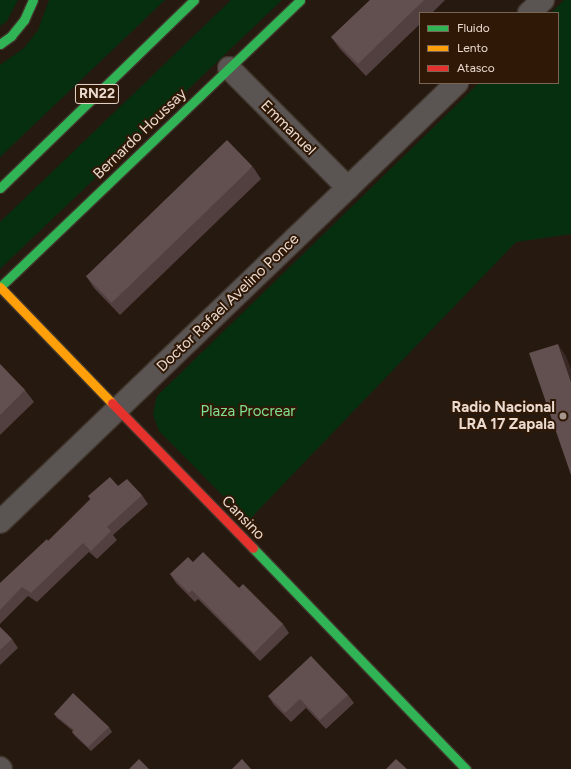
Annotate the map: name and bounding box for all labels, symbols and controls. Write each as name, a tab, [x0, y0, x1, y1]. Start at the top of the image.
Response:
legend	[419, 12, 559, 84]
text: Fluido	[457, 21, 490, 35]
text: Lento	[457, 41, 488, 55]
text: Atasco	[457, 61, 495, 75]
road number: RN22	[74, 82, 120, 106]
street label: Bernardo Houssay	[90, 85, 190, 183]
street label: Emmanuel	[257, 97, 319, 159]
street label: Doctor Rafael Avelino Ponce	[153, 230, 303, 376]
place label: Radio Nacional LRA 17 Zapala	[452, 398, 555, 433]
park label: Plaza Procrear	[201, 403, 295, 421]
marker: Radio Nacional LRA 17 Zapala	[558, 411, 568, 421]
street label: Cansino	[218, 492, 268, 544]

